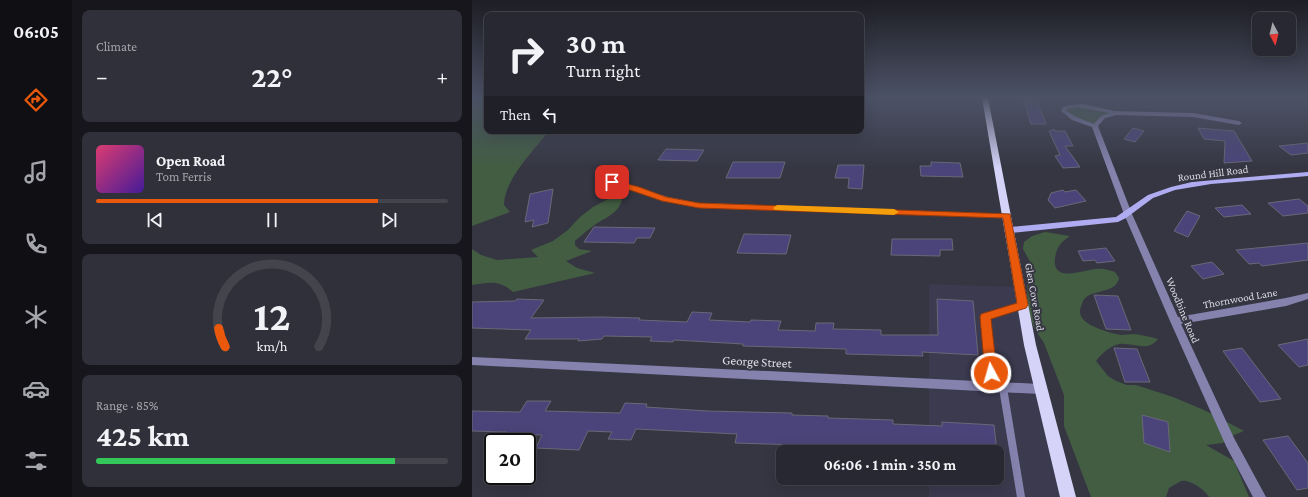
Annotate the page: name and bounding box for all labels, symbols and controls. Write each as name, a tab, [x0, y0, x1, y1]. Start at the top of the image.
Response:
north arrow	[1252, 12, 1296, 56]
map controls	[1252, 12, 1296, 56]
text: 06:05	[13, 22, 59, 42]
icon: right	[500, 28, 552, 80]
text: 30 m	[566, 28, 626, 59]
text: Climate	[96, 39, 137, 54]
text: 22°	[251, 60, 293, 93]
text: Turn right	[566, 61, 640, 81]
text: −	[96, 64, 108, 89]
text: +	[436, 64, 448, 89]
icon: directions	[22, 86, 50, 114]
icon: left	[539, 104, 561, 126]
text: Then	[500, 107, 531, 123]
text: Open Road	[156, 153, 225, 169]
icon: music	[22, 158, 50, 186]
street label: Round Hill Road	[1177, 163, 1249, 183]
pin	[595, 165, 629, 199]
text: Tom Ferris	[156, 169, 211, 184]
icon: arrive	[601, 171, 623, 193]
icon: previous	[144, 209, 166, 231]
icon: pause	[261, 209, 283, 231]
icon: next	[378, 209, 400, 231]
icon: phone	[22, 230, 50, 258]
street label: Glen Cove Road	[1023, 262, 1047, 332]
street label: Woodbine Road	[1164, 275, 1202, 345]
street label: Thornwood Lane	[1202, 286, 1278, 310]
text: 12	[254, 293, 290, 339]
icon: climate	[22, 303, 50, 331]
text: km/h	[257, 338, 288, 354]
street label: George Street	[722, 352, 793, 371]
position arrow	[970, 352, 1012, 394]
icon: car	[22, 375, 50, 403]
text: Range · 85%	[96, 398, 158, 413]
text: 425 km	[96, 419, 189, 452]
speed limit sign: 20	[484, 433, 536, 485]
icon: filters	[22, 447, 50, 475]
text: 06:06 · 1 min · 350 m	[824, 457, 956, 473]

